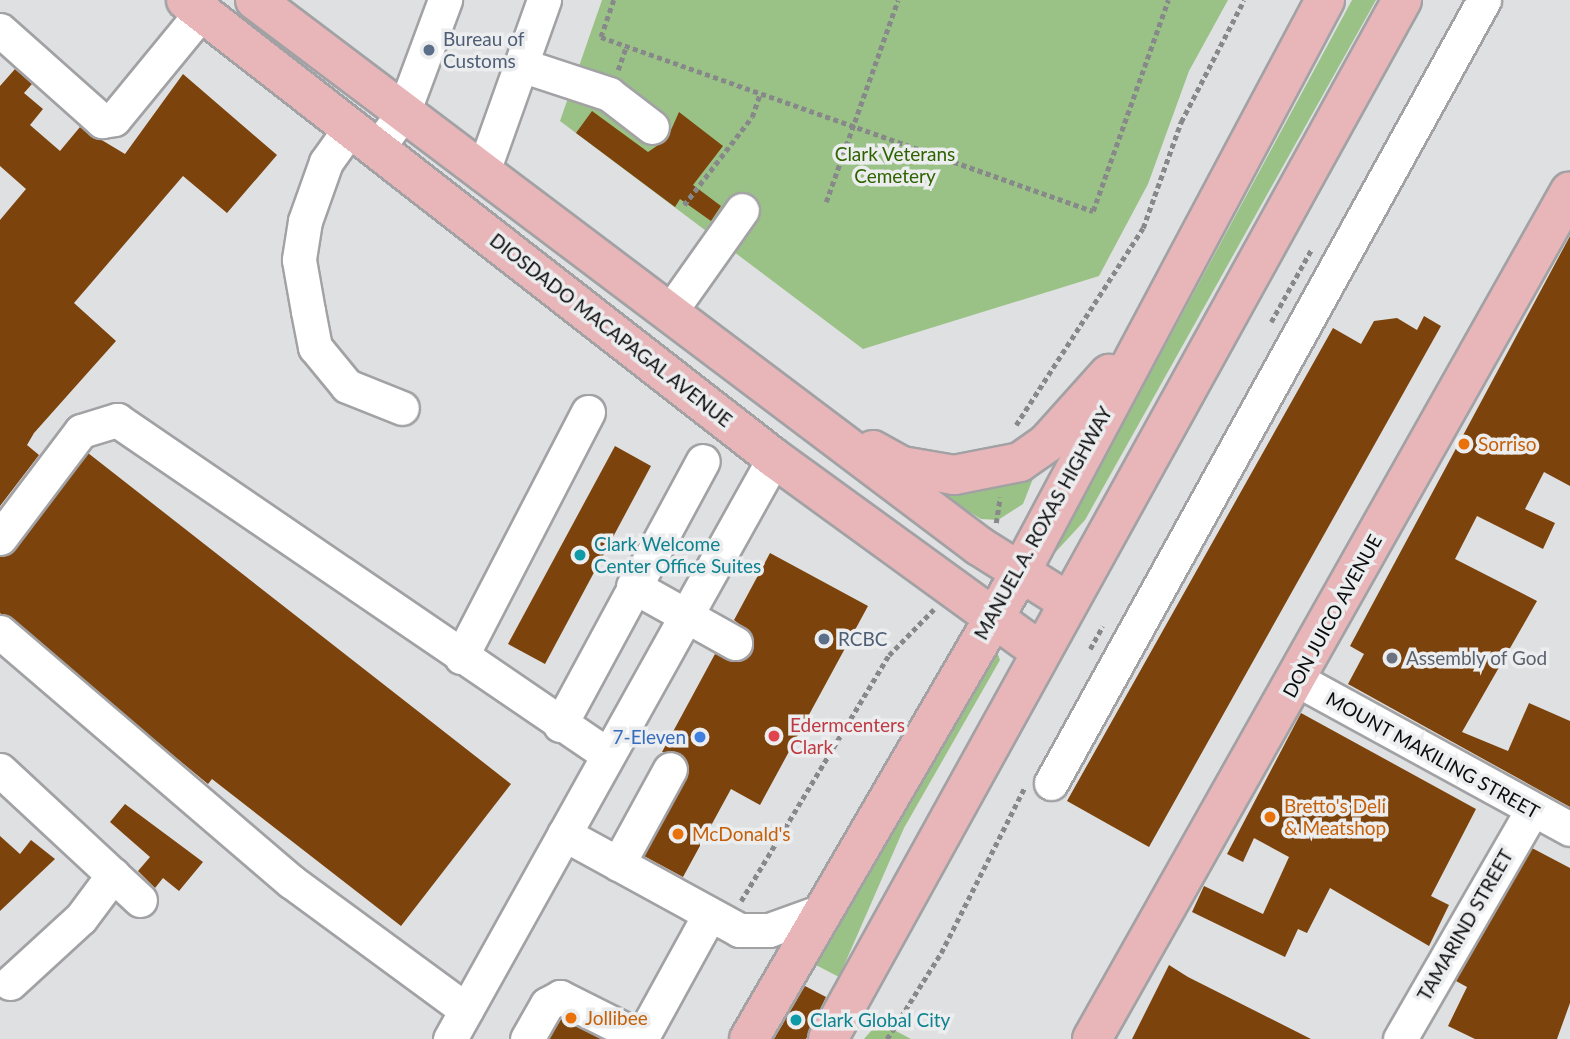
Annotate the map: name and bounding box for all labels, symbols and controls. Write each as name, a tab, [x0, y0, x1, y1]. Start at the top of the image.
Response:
place label: Bureau of Customs	[443, 28, 524, 72]
marker: Bureau of Customs	[421, 42, 437, 58]
park label: Clark Veterans Cemetery	[834, 143, 956, 187]
street label: DIOSDADO MACAPAGAL AVENUE	[485, 228, 737, 432]
street label: MANUEL A. ROXAS HIGHWAY	[969, 402, 1117, 644]
place label: Sorriso	[1478, 433, 1536, 455]
marker: Sorriso	[1456, 436, 1472, 452]
street label: DON JUICO AVENUE	[1277, 530, 1387, 702]
place label: Clark Welcome Center Office Suites	[594, 533, 762, 577]
marker: Clark Welcome Center Office Suites	[572, 547, 588, 563]
place label: RCBC	[838, 628, 887, 650]
marker: RCBC	[816, 631, 832, 647]
place label: Assembly of God	[1406, 647, 1548, 669]
marker: Assembly of God	[1384, 650, 1400, 666]
street label: MOUNT MAKILING STREET	[1322, 687, 1544, 823]
place label: Edermcenters Clark	[790, 714, 905, 758]
place label: 7-Eleven	[613, 726, 686, 748]
marker: Edermcenters Clark	[764, 726, 784, 746]
marker: 7-Eleven	[692, 729, 708, 745]
place label: Bretto's Deli & Meatshop	[1284, 795, 1386, 839]
marker: Bretto's Deli & Meatshop	[1262, 809, 1278, 825]
place label: McDonald's	[692, 823, 791, 845]
marker: McDonald's	[670, 826, 686, 842]
street label: TAMARIND STREET	[1412, 845, 1518, 1005]
place label: Jollibee	[585, 1007, 648, 1029]
place label: Clark Global City	[810, 1009, 950, 1031]
marker: Jollibee	[563, 1010, 579, 1026]
marker: Clark Global City	[788, 1012, 804, 1028]

